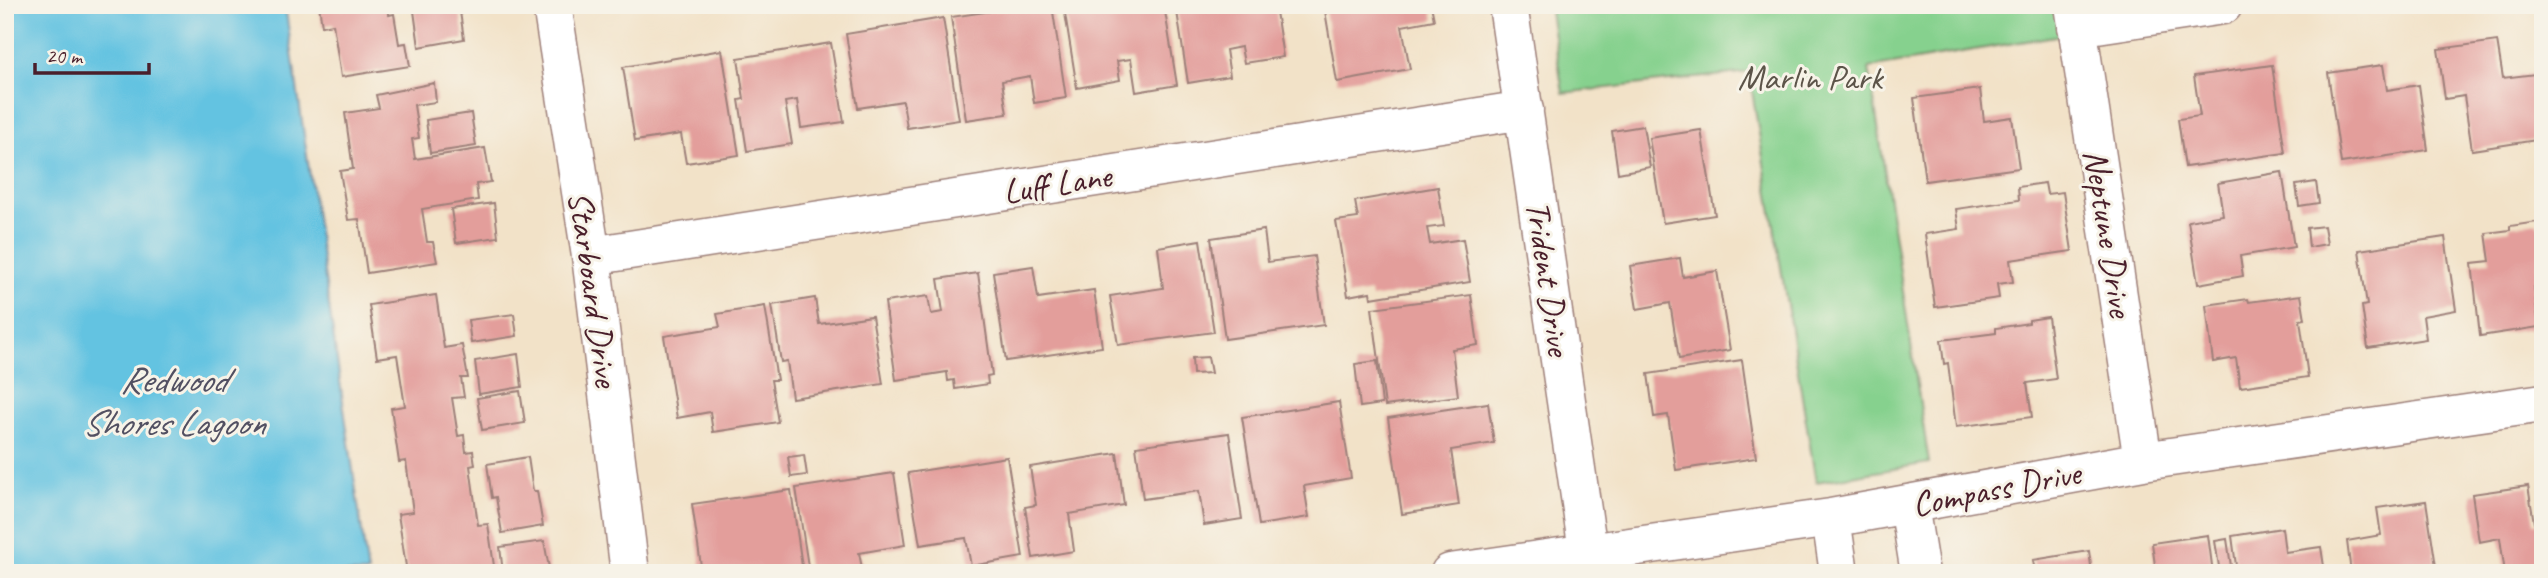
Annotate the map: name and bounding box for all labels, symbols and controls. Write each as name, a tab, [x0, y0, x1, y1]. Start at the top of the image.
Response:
scale bar	[35, 32, 149, 76]
text: 20 m	[46, 43, 84, 69]
park label: Marlin Park	[1738, 55, 1884, 100]
street label: Neptune Drive	[2073, 146, 2144, 323]
street label: Luff Lane	[1000, 152, 1117, 214]
street label: Starboard Drive	[558, 189, 630, 392]
street label: Trident Drive	[1515, 198, 1582, 361]
water label: Redwood Shores Lagoon	[82, 356, 268, 446]
street label: Compass Drive	[1908, 450, 2087, 527]

